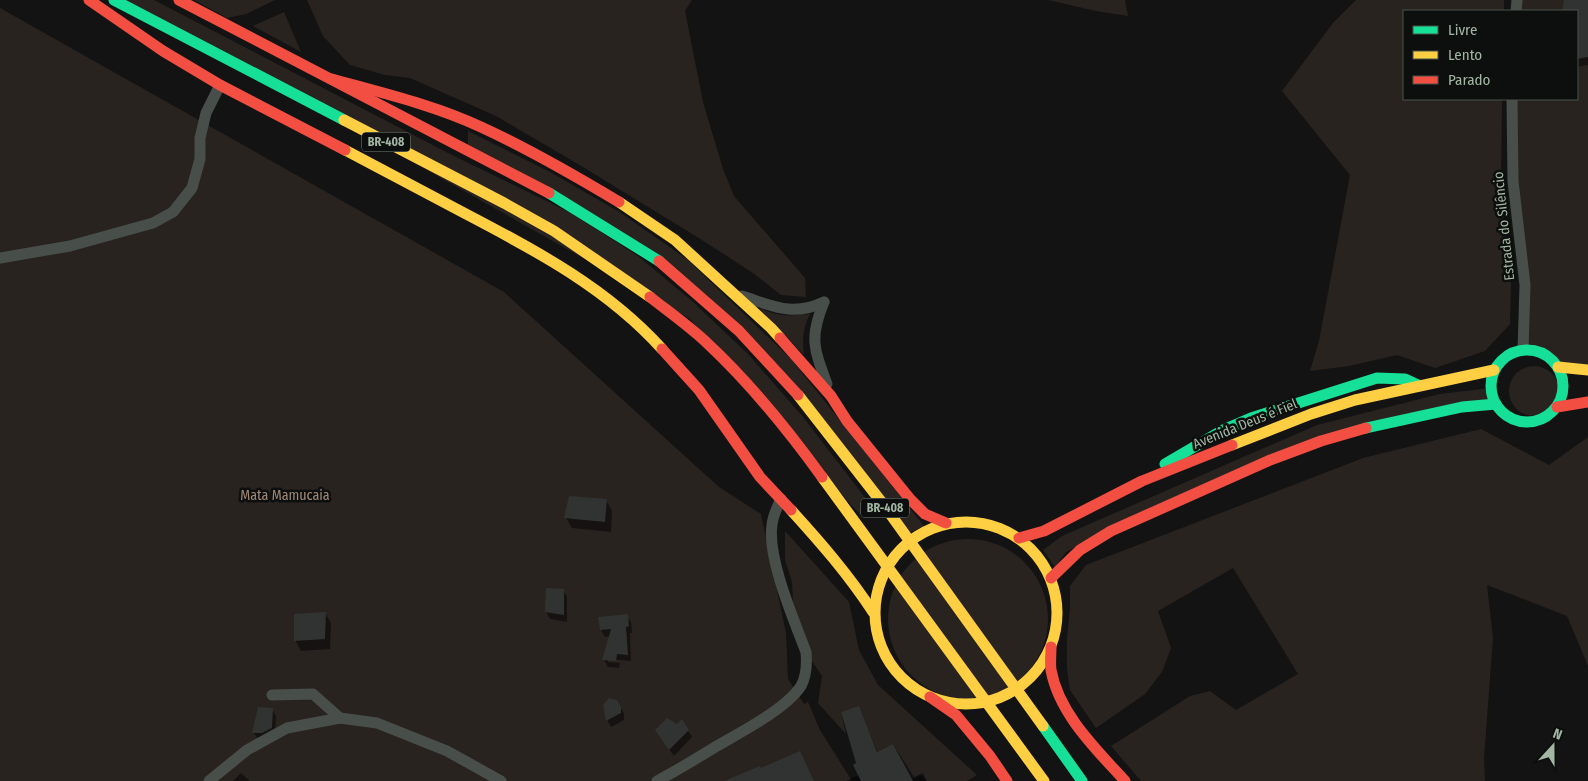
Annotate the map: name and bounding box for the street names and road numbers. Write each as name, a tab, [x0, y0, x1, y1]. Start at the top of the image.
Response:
road number: BR-408	[362, 132, 410, 152]
street label: Estrada do Silêncio	[1490, 171, 1518, 281]
street label: Avenida Deus é Fiel	[1191, 395, 1300, 453]
road number: BR-408	[861, 498, 909, 518]

